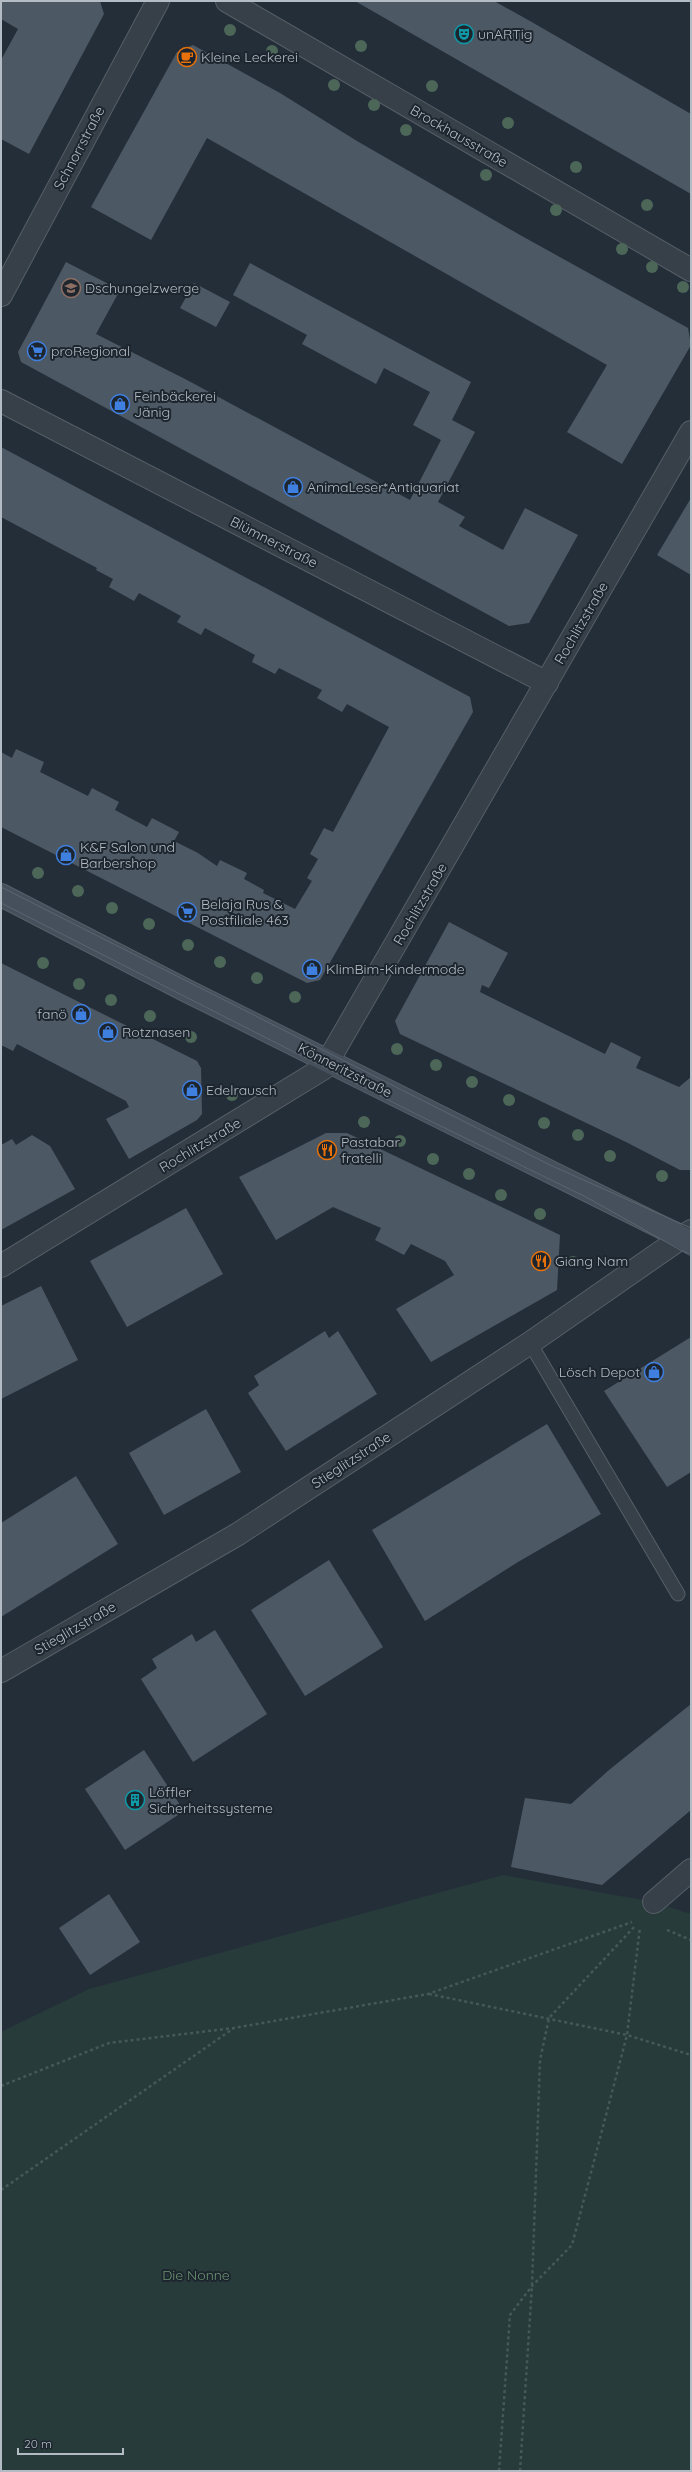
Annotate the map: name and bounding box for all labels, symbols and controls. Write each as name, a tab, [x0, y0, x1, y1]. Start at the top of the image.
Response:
theatre icon: unARTig	[453, 23, 475, 45]
place label: unARTig	[478, 25, 532, 43]
cafe icon: Kleine Leckerei	[176, 46, 198, 68]
place label: Kleine Leckerei	[201, 48, 298, 66]
street label: Brockhausstraße	[407, 101, 511, 171]
street label: Schnorrstraße	[50, 103, 109, 193]
school or university icon: Dschungelzwerge	[60, 277, 82, 299]
place label: Dschungelzwerge	[85, 279, 199, 297]
supermarket icon: proRegional	[26, 340, 48, 362]
place label: proRegional	[51, 342, 130, 360]
place label: Feinbäckerei Jänig	[134, 387, 216, 421]
shop icon: Feinbäckerei Jänig	[109, 393, 131, 415]
shop icon: AnimaLeser*Antiquariat	[282, 476, 304, 498]
place label: AnimaLeser*Antiquariat	[307, 478, 460, 496]
street label: Blümnerstraße	[227, 512, 321, 572]
street label: Rochlitzstraße	[550, 579, 612, 667]
place label: K&F Salon und Barbershop	[80, 838, 175, 872]
shop icon: K&F Salon und Barbershop	[55, 844, 77, 866]
street label: Rochlitzstraße	[389, 860, 451, 948]
place label: Belaja Rus & Postfiliale 463	[201, 895, 289, 929]
supermarket icon: Belaja Rus & Postfiliale 463	[176, 901, 198, 923]
shop icon: KlimBim-Kindermode	[301, 958, 323, 980]
place label: KlimBim-Kindermode	[326, 960, 465, 978]
shop icon: fanö	[70, 1003, 92, 1025]
place label: fanö	[37, 1005, 67, 1023]
shop icon: Rotznasen	[97, 1021, 119, 1043]
place label: Rotznasen	[122, 1023, 190, 1041]
street label: Könneritzstraße	[295, 1039, 395, 1101]
shop icon: Edelrausch	[181, 1079, 203, 1101]
place label: Edelrausch	[206, 1081, 277, 1099]
street label: Rochlitzstraße	[156, 1114, 244, 1176]
place label: Pastabar fratelli	[341, 1133, 401, 1167]
restaurant icon: Pastabar fratelli	[316, 1139, 338, 1161]
restaurant icon: Giang Nam	[530, 1250, 552, 1272]
place label: Giang Nam	[555, 1252, 628, 1270]
shop icon: Lösch Depot	[643, 1361, 665, 1383]
place label: Lösch Depot	[559, 1363, 640, 1381]
street label: Stieglitzstraße	[308, 1428, 394, 1492]
street label: Stieglitzstraße	[31, 1597, 119, 1659]
place label: Löffler Sicherheitssysteme	[149, 1783, 273, 1817]
building icon: Löffler Sicherheitssysteme	[124, 1789, 146, 1811]
park label: Die Nonne	[162, 2266, 230, 2284]
scale bar	[18, 2430, 123, 2456]
text: 20 m	[24, 2436, 52, 2451]

